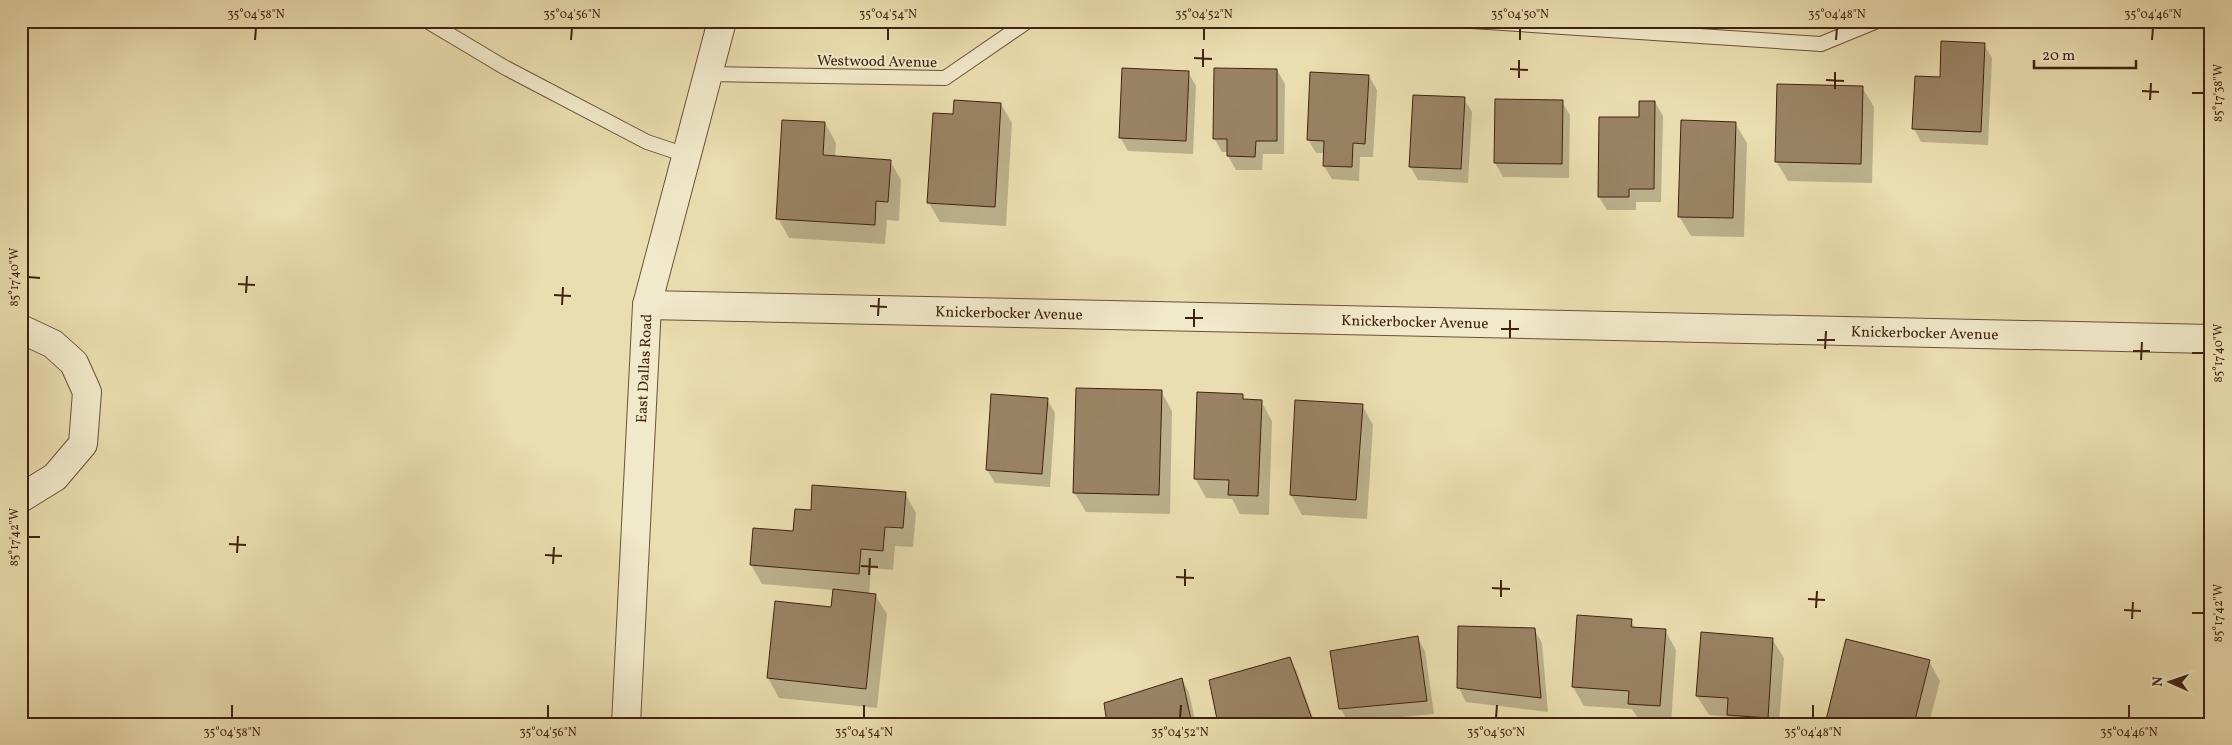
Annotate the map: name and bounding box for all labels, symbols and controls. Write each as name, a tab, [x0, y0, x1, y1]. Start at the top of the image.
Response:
text: 35°04'58"N	[227, 7, 285, 23]
text: 35°04'56"N	[543, 7, 601, 23]
text: 35°04'54"N	[859, 7, 917, 23]
text: 35°04'52"N	[1175, 7, 1233, 23]
text: 35°04'50"N	[1491, 7, 1549, 23]
text: 35°04'48"N	[1808, 7, 1866, 23]
text: 35°04'46"N	[2124, 7, 2182, 23]
scale bar	[2034, 38, 2137, 70]
text: 20 m	[2042, 46, 2075, 67]
street label: Westwood Avenue	[817, 51, 937, 74]
text: 85°17'38"W	[2211, 64, 2227, 122]
text: 85°17'40"W	[7, 248, 23, 306]
street label: Knickerbocker Avenue	[935, 302, 1083, 326]
street label: Knickerbocker Avenue	[1341, 311, 1489, 335]
street label: East Dallas Road	[632, 313, 659, 424]
street label: Knickerbocker Avenue	[1851, 322, 1999, 346]
text: 85°17'40"W	[2211, 324, 2227, 382]
text: 85°17'42"W	[7, 508, 23, 566]
text: 85°17'42"W	[2211, 584, 2227, 642]
north arrow	[2144, 658, 2194, 708]
text: N	[2149, 676, 2168, 687]
text: 35°04'58"N	[203, 725, 261, 741]
text: 35°04'56"N	[519, 725, 577, 741]
text: 35°04'54"N	[835, 725, 893, 741]
text: 35°04'52"N	[1151, 725, 1209, 741]
text: 35°04'50"N	[1467, 725, 1525, 741]
text: 35°04'48"N	[1784, 725, 1842, 741]
text: 35°04'46"N	[2100, 725, 2158, 741]

